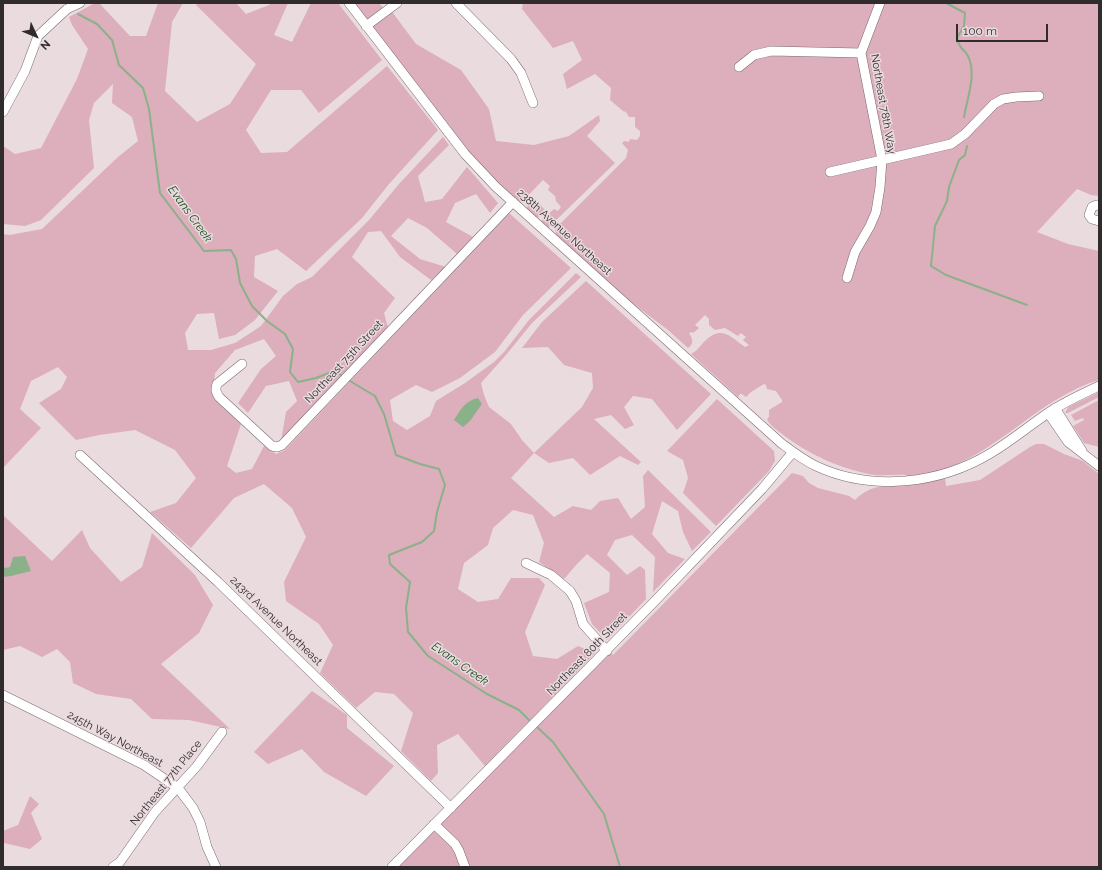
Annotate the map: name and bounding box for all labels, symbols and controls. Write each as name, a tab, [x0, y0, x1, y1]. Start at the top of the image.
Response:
north arrow	[16, 16, 56, 56]
scale bar	[958, 16, 1050, 42]
text: 100 m	[963, 24, 997, 38]
text: N	[37, 37, 53, 52]
street label: Northeast 78th Way	[868, 53, 898, 155]
water label: Evans Creek	[165, 183, 215, 245]
street label: 238th Avenue Northeast	[514, 186, 614, 278]
street label: Northeast 75th Street	[302, 318, 386, 406]
street label: 243rd Avenue Northeast	[227, 574, 325, 668]
street label: Northeast 80th Street	[544, 610, 630, 698]
water label: Evans Creek	[429, 639, 491, 689]
street label: 245th Way Northeast	[65, 708, 165, 770]
street label: Northeast 77th Place	[127, 738, 205, 828]

